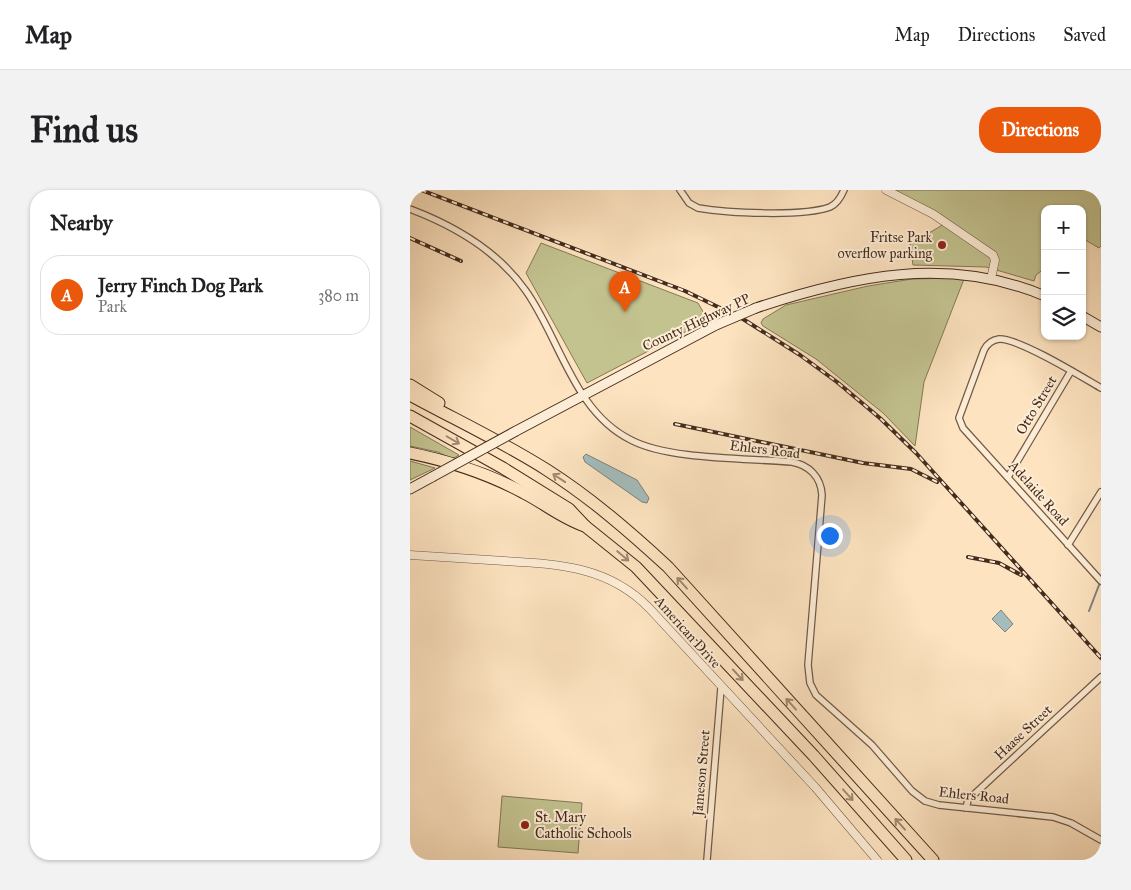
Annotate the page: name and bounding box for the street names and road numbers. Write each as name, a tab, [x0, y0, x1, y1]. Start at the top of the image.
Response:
street label: County Highway PP	[640, 290, 753, 355]
street label: Otto Street	[1012, 373, 1061, 438]
street label: Ehlers Road	[729, 437, 801, 462]
street label: Adelaide Road	[1004, 457, 1072, 529]
street label: American Drive	[650, 592, 724, 672]
street label: Haase Street	[991, 701, 1056, 763]
street label: Jameson Street	[689, 729, 715, 819]
street label: Ehlers Road	[938, 783, 1010, 808]

